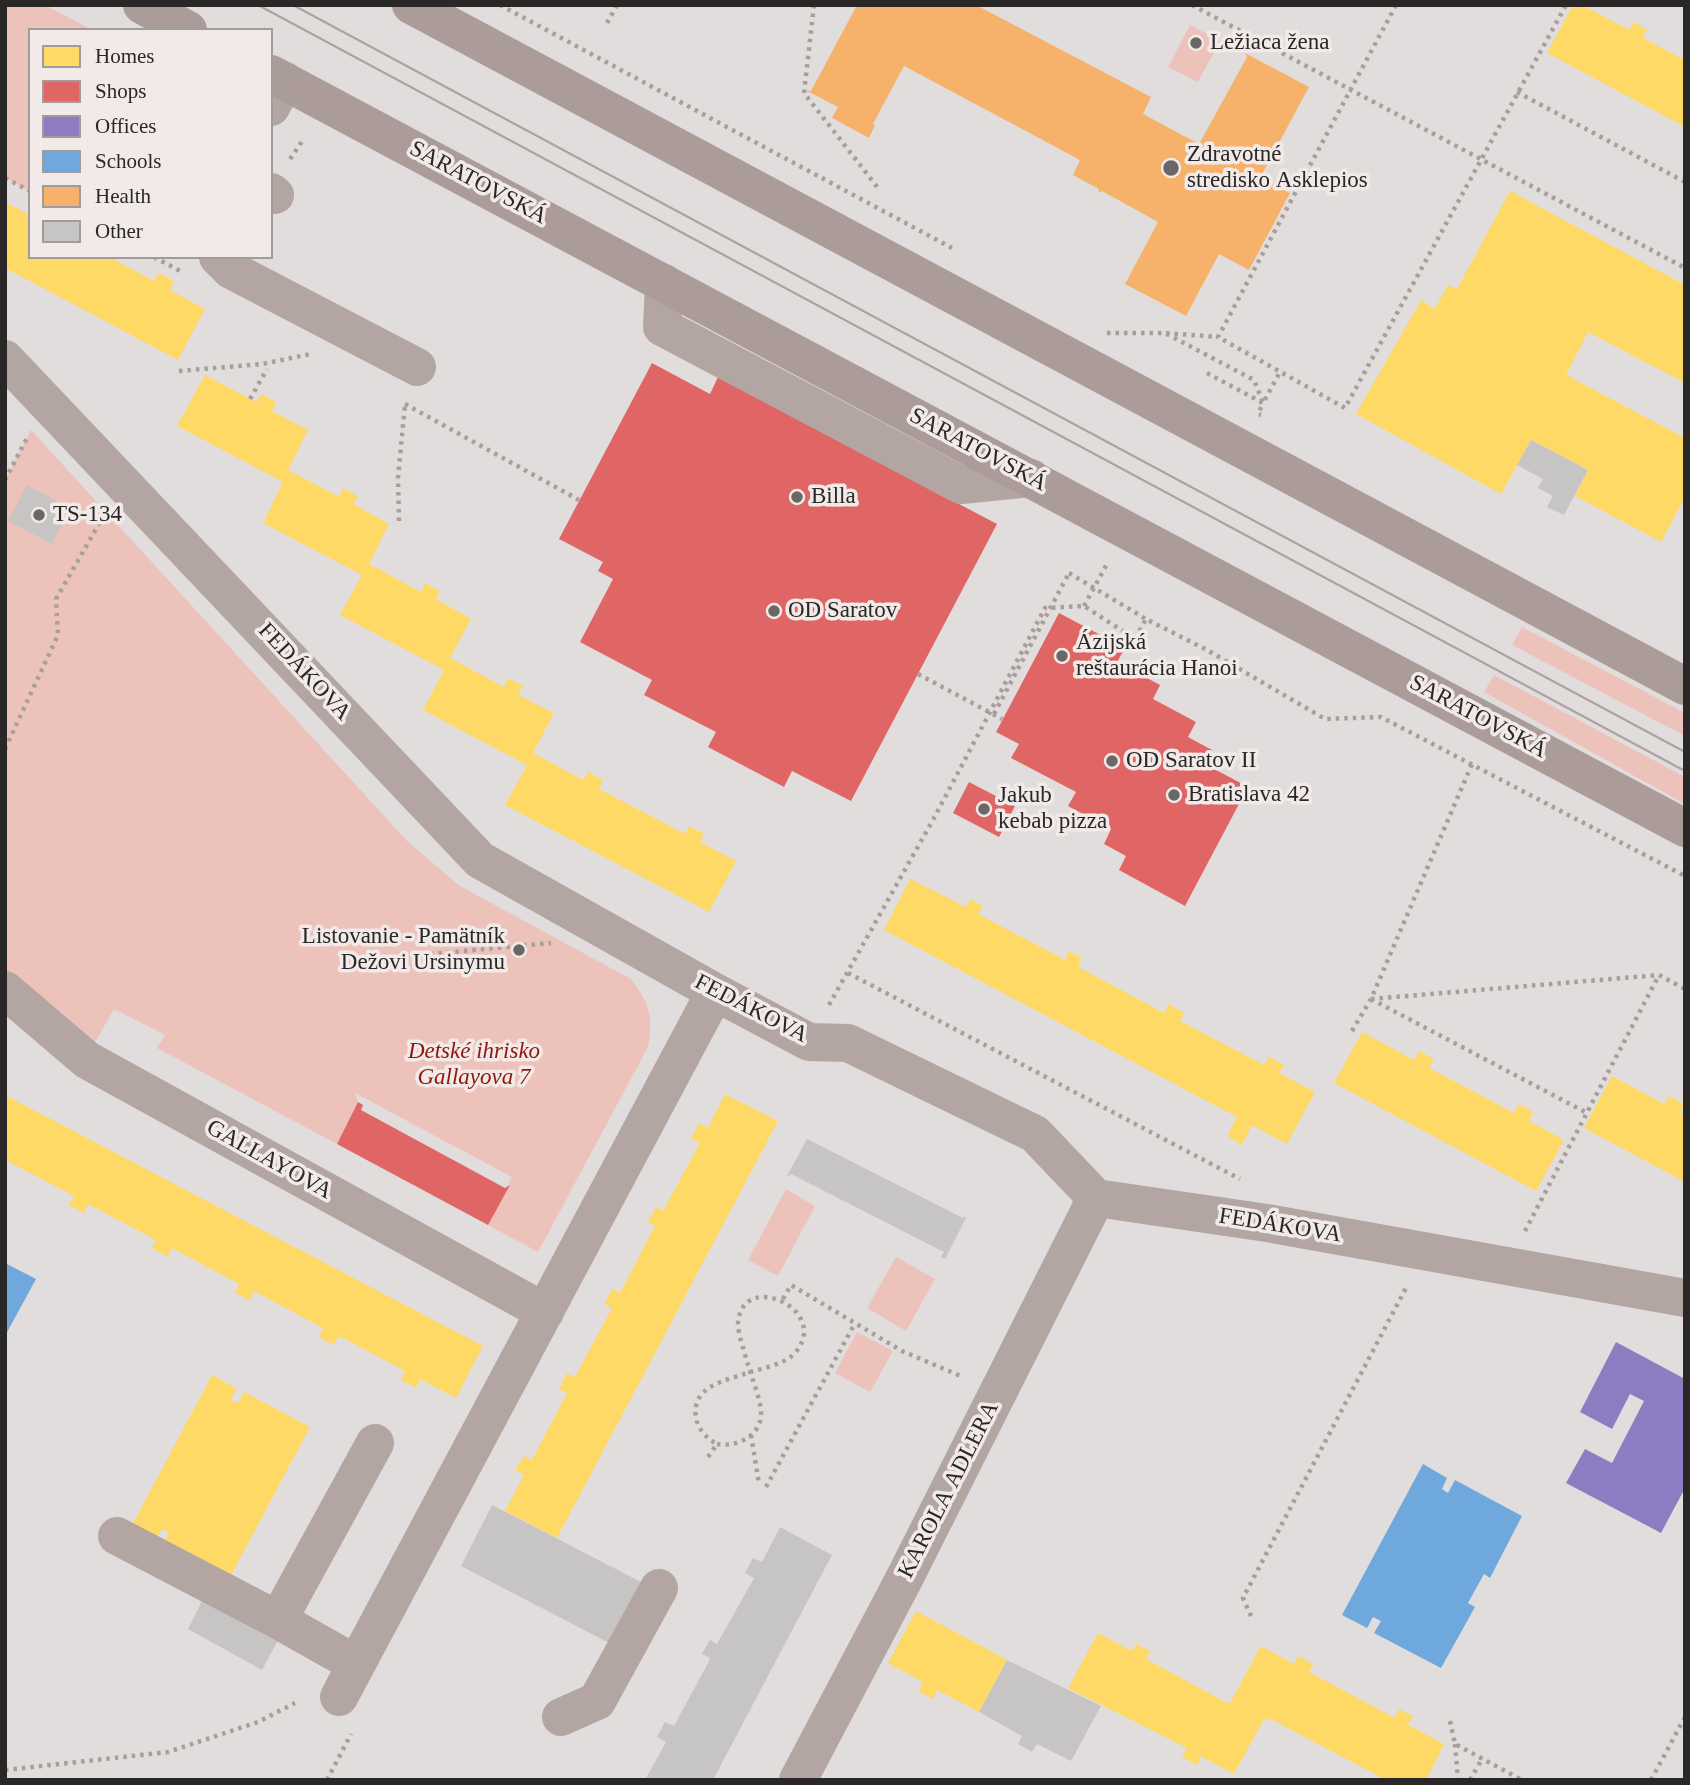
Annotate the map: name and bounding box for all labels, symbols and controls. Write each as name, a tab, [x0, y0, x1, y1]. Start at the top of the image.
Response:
legend	[28, 28, 273, 259]
place label: Ležiaca žena	[1210, 29, 1329, 57]
marker: Ležiaca žena	[1188, 35, 1204, 51]
text: Homes	[95, 44, 155, 68]
text: Shops	[95, 79, 146, 103]
text: Offices	[95, 114, 156, 138]
street label: SARATOVSKÁ	[405, 135, 551, 231]
place label: Zdravotné stredisko Asklepios	[1187, 141, 1368, 195]
text: Schools	[95, 149, 162, 173]
marker: Zdravotné stredisko Asklepios	[1161, 158, 1181, 178]
text: Health	[95, 184, 151, 208]
text: Other	[95, 219, 143, 243]
street label: SARATOVSKÁ	[905, 402, 1051, 498]
place label: Billa	[811, 483, 856, 511]
marker: Billa	[789, 489, 805, 505]
place label: TS-134	[53, 501, 122, 529]
marker: TS-134	[31, 507, 47, 523]
place label: OD Saratov	[788, 597, 897, 625]
marker: OD Saratov	[766, 603, 782, 619]
street label: FEDÁKOVA	[252, 617, 356, 727]
place label: Ázijská reštaurácia Hanoi	[1076, 629, 1238, 683]
marker: Ázijská reštaurácia Hanoi	[1054, 648, 1070, 664]
street label: SARATOVSKÁ	[1405, 669, 1551, 765]
place label: OD Saratov II	[1126, 747, 1256, 775]
marker: OD Saratov II	[1104, 753, 1120, 769]
place label: Bratislava 42	[1188, 781, 1310, 809]
place label: Jakub kebab pizza	[998, 782, 1107, 836]
marker: Bratislava 42	[1166, 787, 1182, 803]
marker: Jakub kebab pizza	[976, 801, 992, 817]
place label: Listovanie - Pamätník Dežovi Ursinymu	[302, 923, 505, 977]
marker: Listovanie - Pamätník Dežovi Ursinymu	[511, 942, 527, 958]
street label: FEDÁKOVA	[690, 969, 812, 1049]
park label: Detské ihrisko Gallayova 7	[408, 1038, 540, 1092]
street label: GALLAYOVA	[201, 1114, 337, 1206]
street label: FEDÁKOVA	[1217, 1203, 1343, 1249]
street label: KAROLA ADLERA	[892, 1397, 1006, 1583]

